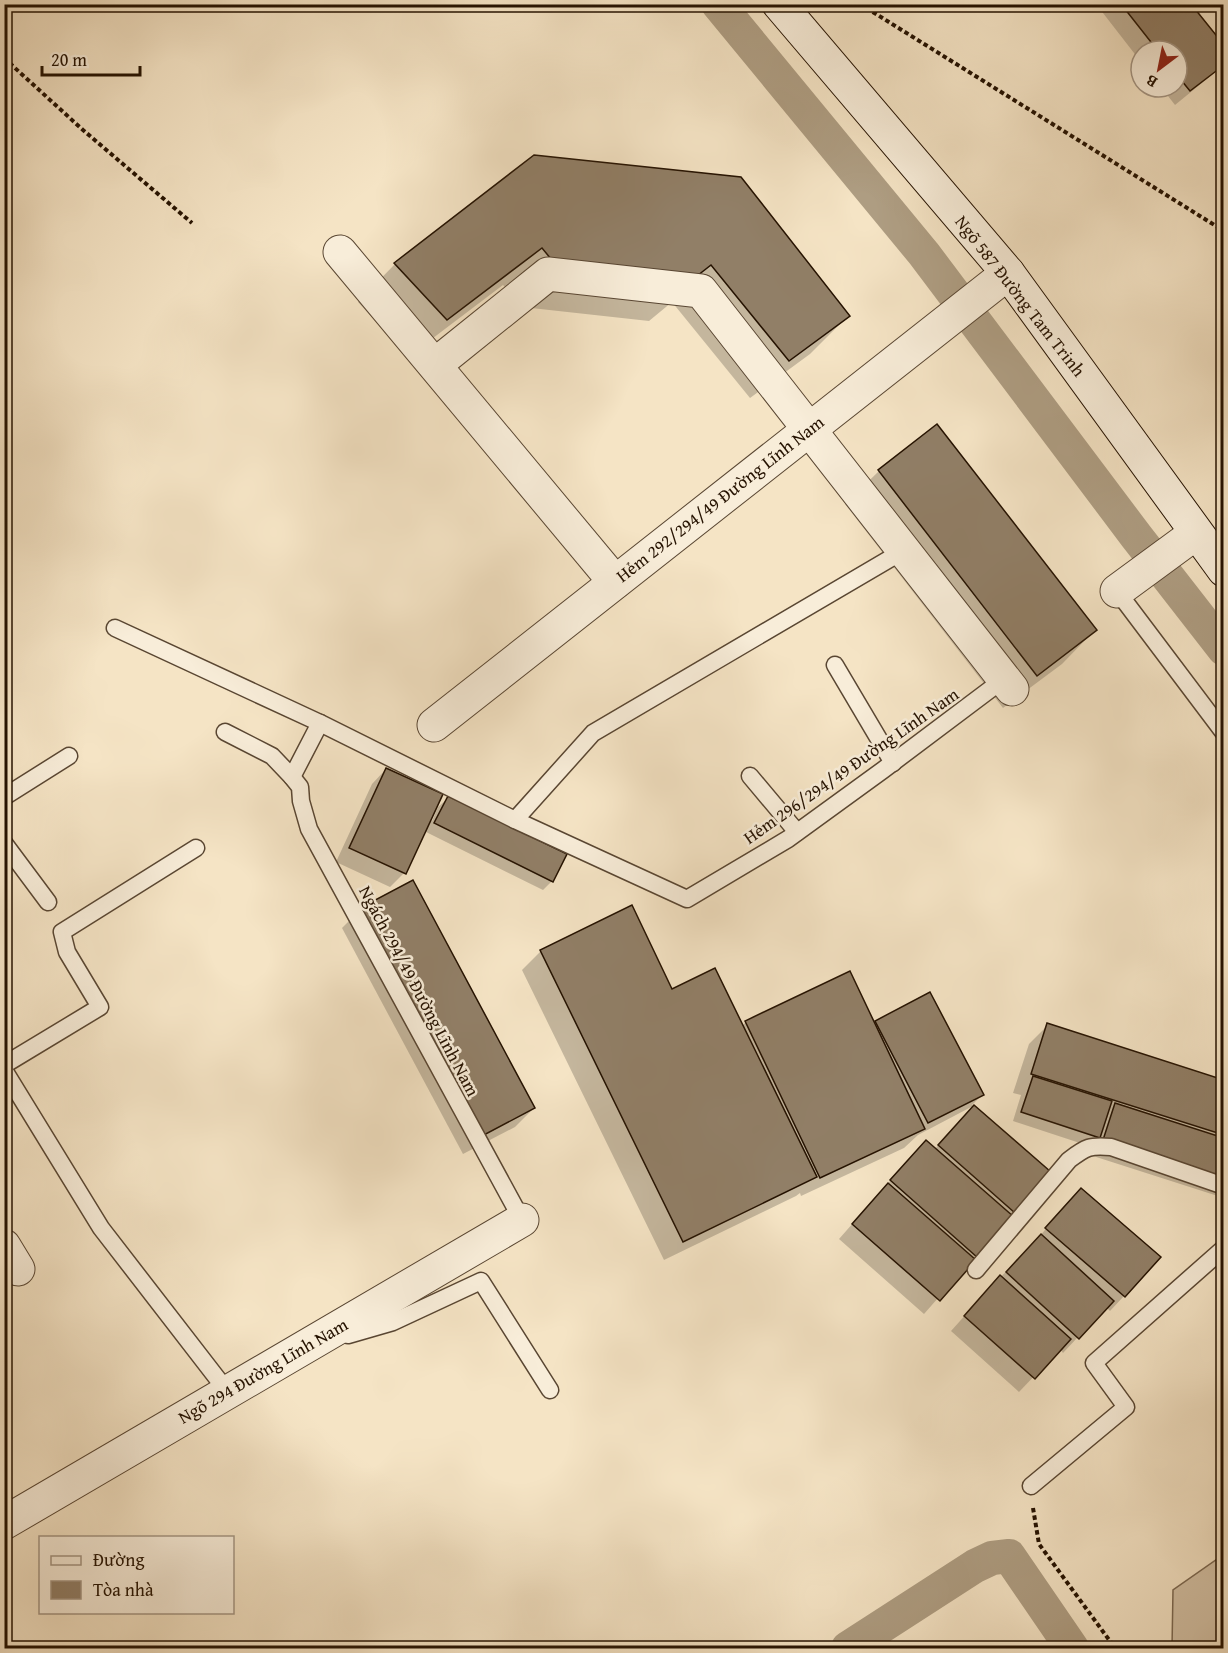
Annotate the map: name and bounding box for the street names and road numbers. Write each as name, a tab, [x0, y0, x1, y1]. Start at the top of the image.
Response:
street label: Ngõ 587 Đường Tam Trinh	[949, 209, 1092, 382]
street label: Hẻm 292/294/49 Đường Lĩnh Nam	[610, 408, 830, 589]
street label: Hẻm 296/294/49 Đường Lĩnh Nam	[737, 680, 964, 851]
street label: Ngách 294/49 Đường Lĩnh Nam	[352, 881, 487, 1101]
street label: Ngõ 294 Đường Lĩnh Nam	[173, 1311, 353, 1430]

